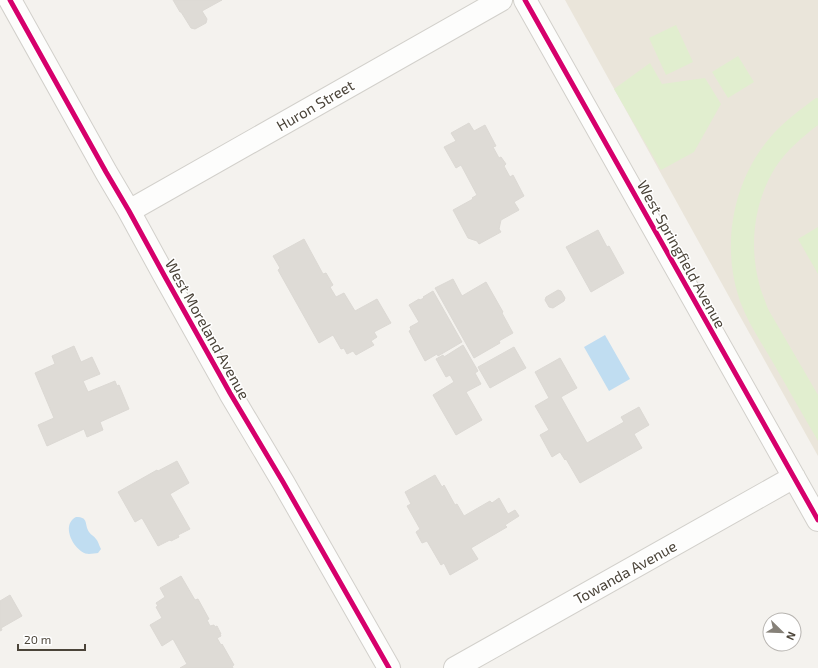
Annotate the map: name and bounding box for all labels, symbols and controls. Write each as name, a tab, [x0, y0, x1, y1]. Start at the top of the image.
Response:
street label: Huron Street	[273, 75, 357, 134]
street label: West Springfield Avenue	[634, 177, 730, 331]
street label: West Moreland Avenue	[162, 256, 254, 402]
street label: Towanda Avenue	[570, 536, 680, 608]
north arrow	[762, 612, 802, 652]
scale bar	[18, 626, 85, 652]
text: N	[784, 630, 799, 642]
text: 20 m	[24, 632, 51, 646]

